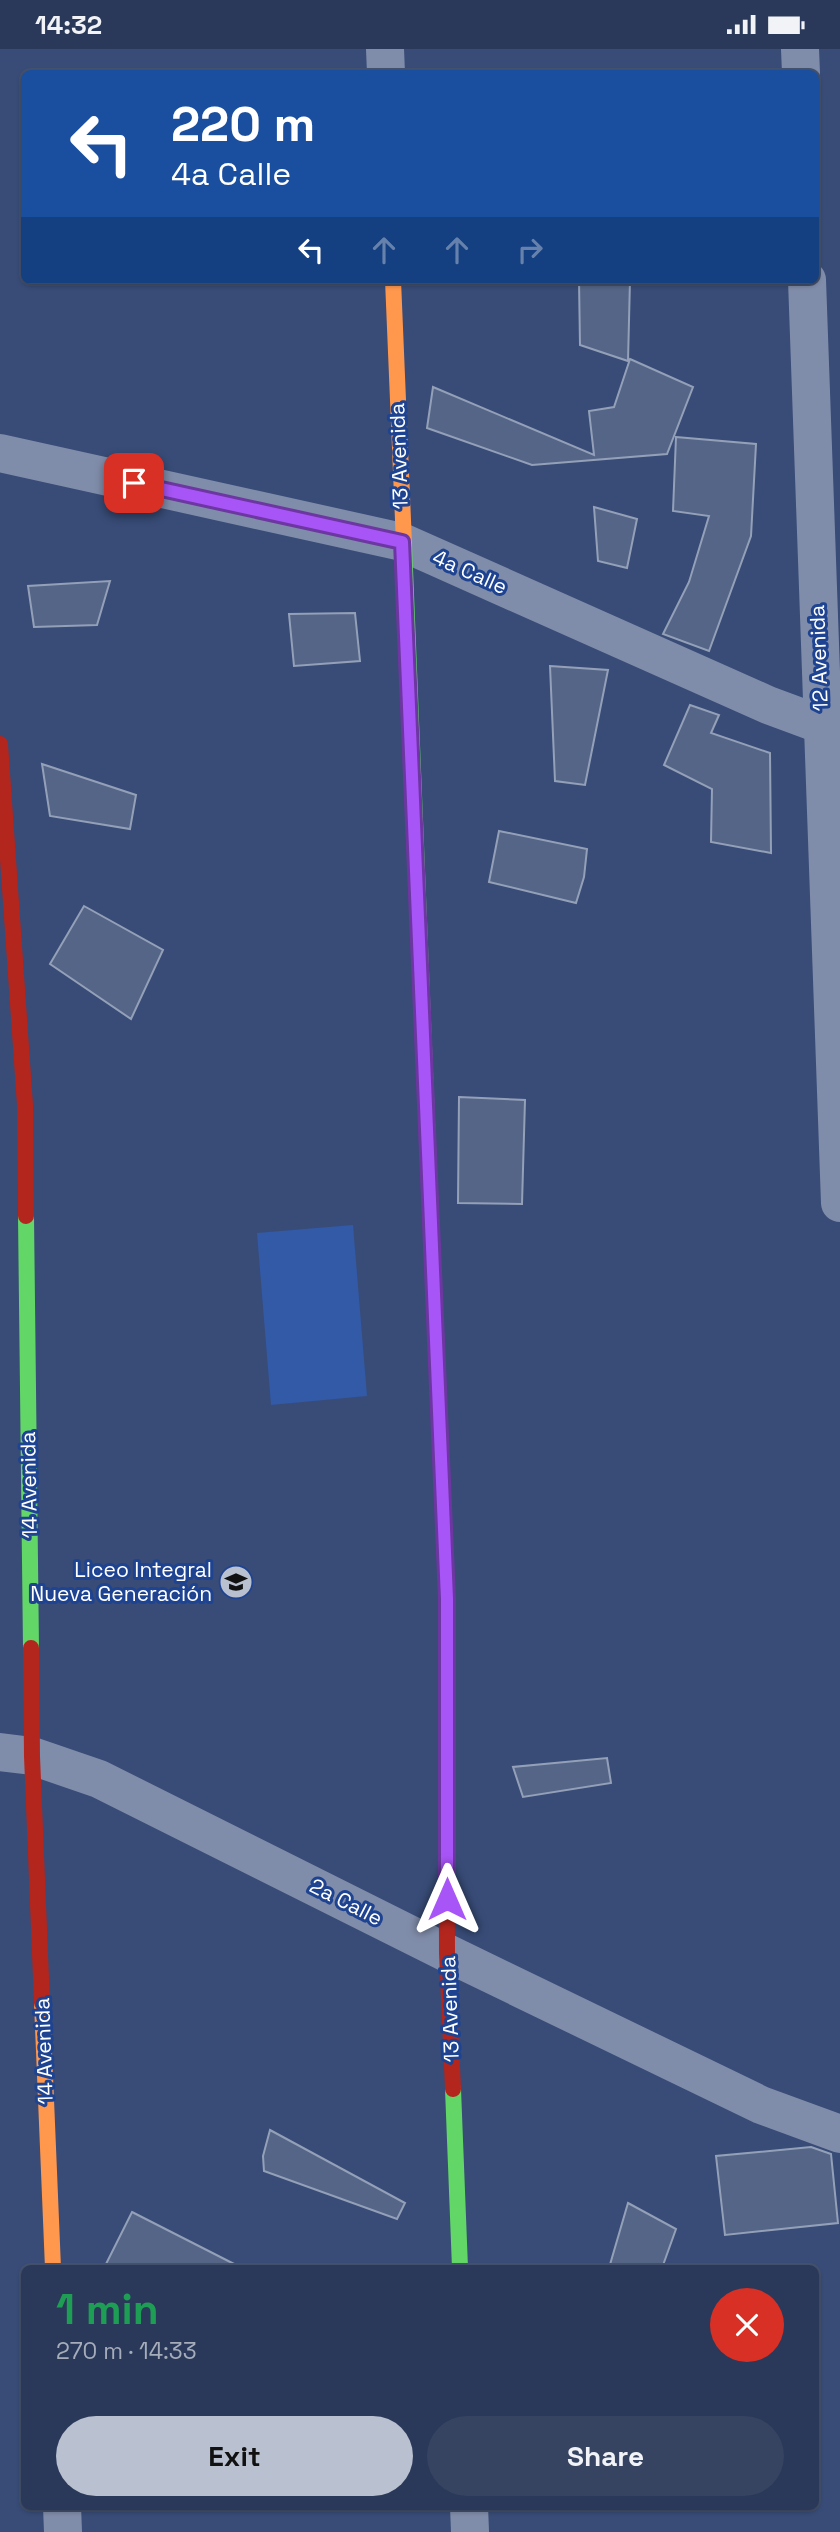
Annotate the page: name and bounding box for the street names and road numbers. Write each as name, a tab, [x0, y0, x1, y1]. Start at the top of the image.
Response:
street label: 13 Avenida	[383, 402, 414, 510]
street label: 4a Calle	[429, 543, 512, 600]
street label: 12 Avenida	[803, 604, 834, 712]
street label: 14 Avenida	[14, 1431, 43, 1539]
street label: 2a Calle	[305, 1872, 387, 1931]
street label: 13 Avenida	[434, 1955, 465, 2063]
street label: 14 Avenida	[28, 1997, 59, 2105]

